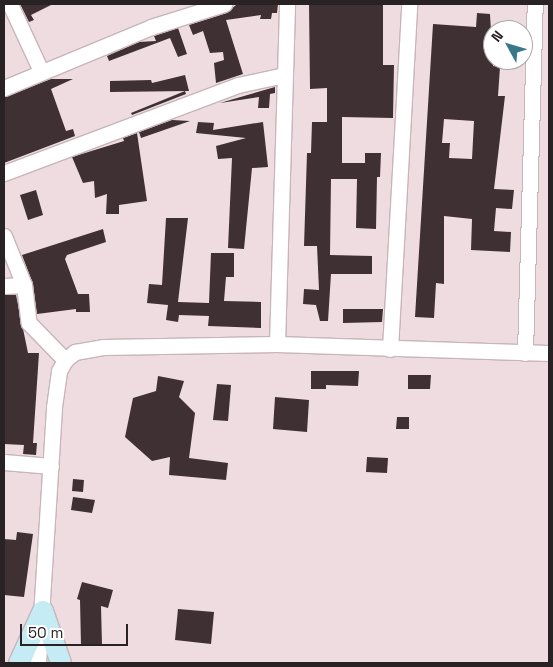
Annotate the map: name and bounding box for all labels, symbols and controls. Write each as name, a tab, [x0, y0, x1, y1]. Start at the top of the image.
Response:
north arrow	[483, 20, 533, 70]
text: N	[487, 27, 507, 46]
scale bar	[22, 614, 130, 646]
text: 50 m	[28, 623, 63, 642]

